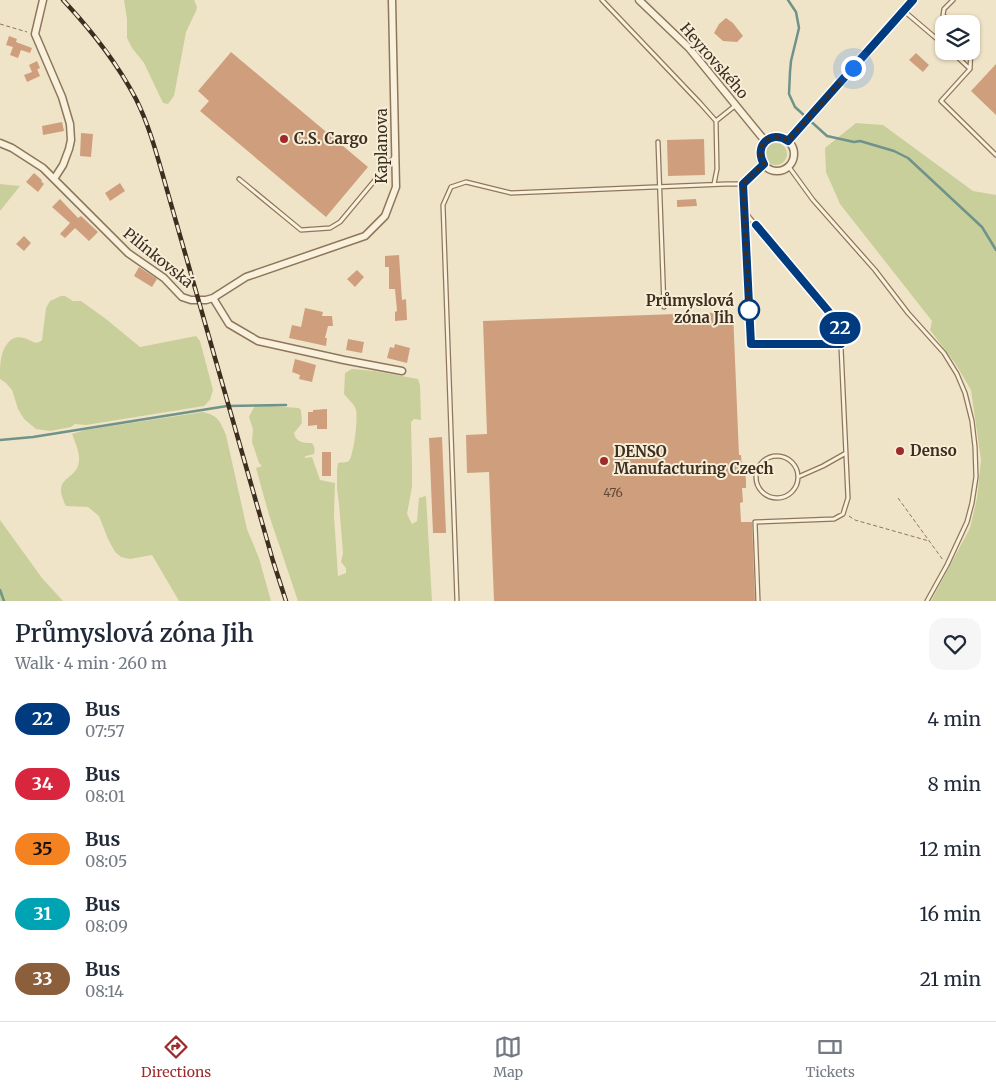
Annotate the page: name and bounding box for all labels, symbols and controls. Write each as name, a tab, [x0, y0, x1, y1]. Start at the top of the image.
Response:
map controls	[935, 15, 980, 60]
button: layers	[935, 15, 980, 60]
street label: Heyrovského	[676, 19, 753, 103]
your location	[841, 56, 866, 81]
street label: Kaplanova	[372, 108, 391, 184]
place label: C.S. Cargo	[294, 129, 368, 148]
marker: C.S. Cargo	[278, 133, 290, 145]
street label: Pilínkovská	[119, 224, 197, 292]
place label: Průmyslová zóna Jih	[646, 291, 735, 327]
marker: Průmyslová zóna Jih	[738, 299, 760, 321]
line badge: 22	[818, 312, 862, 344]
text: 22	[830, 316, 850, 339]
place label: Denso	[910, 441, 957, 460]
place label: DENSO Manufacturing Czech	[614, 442, 774, 478]
marker: Denso	[894, 445, 906, 457]
marker: DENSO Manufacturing Czech	[598, 455, 610, 467]
house number: 476	[603, 485, 623, 500]
text: Průmyslová zóna Jih	[15, 618, 254, 649]
button: heart	[929, 618, 981, 670]
text: Walk · 4 min · 260 m	[15, 653, 167, 673]
text: Bus	[85, 697, 120, 721]
text: 22	[32, 707, 53, 730]
text: 4 min	[927, 707, 981, 731]
text: 07:57	[85, 721, 125, 741]
text: Bus	[85, 762, 120, 786]
text: 34	[32, 772, 53, 795]
text: 8 min	[928, 772, 981, 796]
text: 08:01	[85, 786, 125, 806]
text: Bus	[85, 827, 120, 851]
text: 35	[32, 837, 53, 860]
text: 12 min	[919, 837, 981, 861]
text: 08:05	[85, 851, 127, 871]
text: Bus	[85, 892, 120, 916]
text: 31	[34, 902, 51, 925]
text: 16 min	[920, 902, 981, 926]
text: 08:09	[85, 916, 128, 936]
text: Bus	[85, 957, 120, 981]
text: 33	[33, 967, 52, 990]
text: 21 min	[920, 967, 981, 991]
text: 08:14	[85, 981, 124, 1001]
tab: Directions	[141, 1033, 211, 1081]
tab: Map	[493, 1033, 523, 1081]
tab: Tickets	[805, 1033, 855, 1081]

